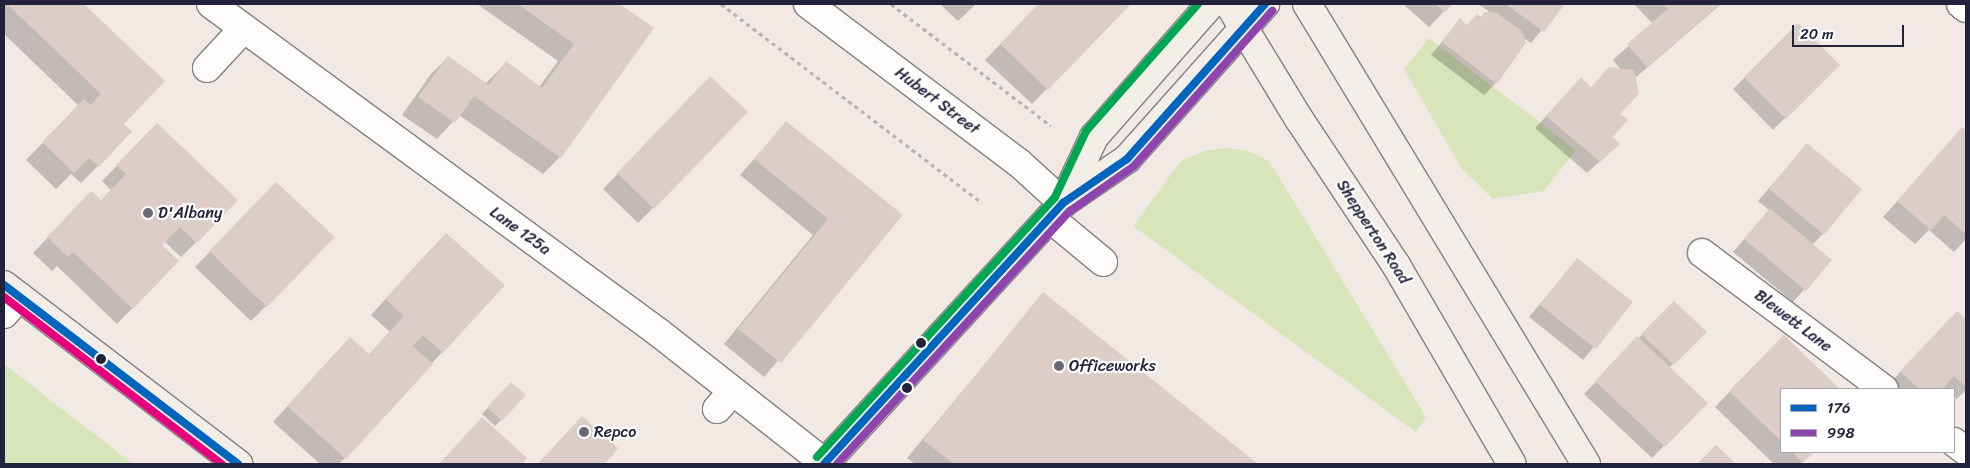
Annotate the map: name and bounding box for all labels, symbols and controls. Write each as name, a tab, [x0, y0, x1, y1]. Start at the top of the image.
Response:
scale bar	[1795, 15, 1908, 47]
text: 20 m	[1800, 21, 1834, 47]
street label: Hubert Street	[891, 63, 983, 139]
street label: Shepperton Road	[1332, 176, 1414, 288]
place label: D'Albany	[158, 203, 222, 223]
street label: Lane 125a	[486, 203, 554, 259]
marker: D'Albany	[142, 207, 154, 219]
street label: Blewett Lane	[1751, 286, 1835, 356]
unlabelled marker	[916, 338, 926, 348]
unlabelled marker	[96, 354, 106, 364]
place label: Officeworks	[1069, 356, 1156, 376]
marker: Officeworks	[1053, 360, 1065, 372]
unlabelled marker	[902, 383, 912, 393]
legend	[1780, 388, 1955, 453]
text: 176	[1827, 395, 1851, 421]
text: 998	[1827, 420, 1854, 446]
place label: Repco	[594, 422, 636, 442]
marker: Repco	[578, 426, 590, 438]

